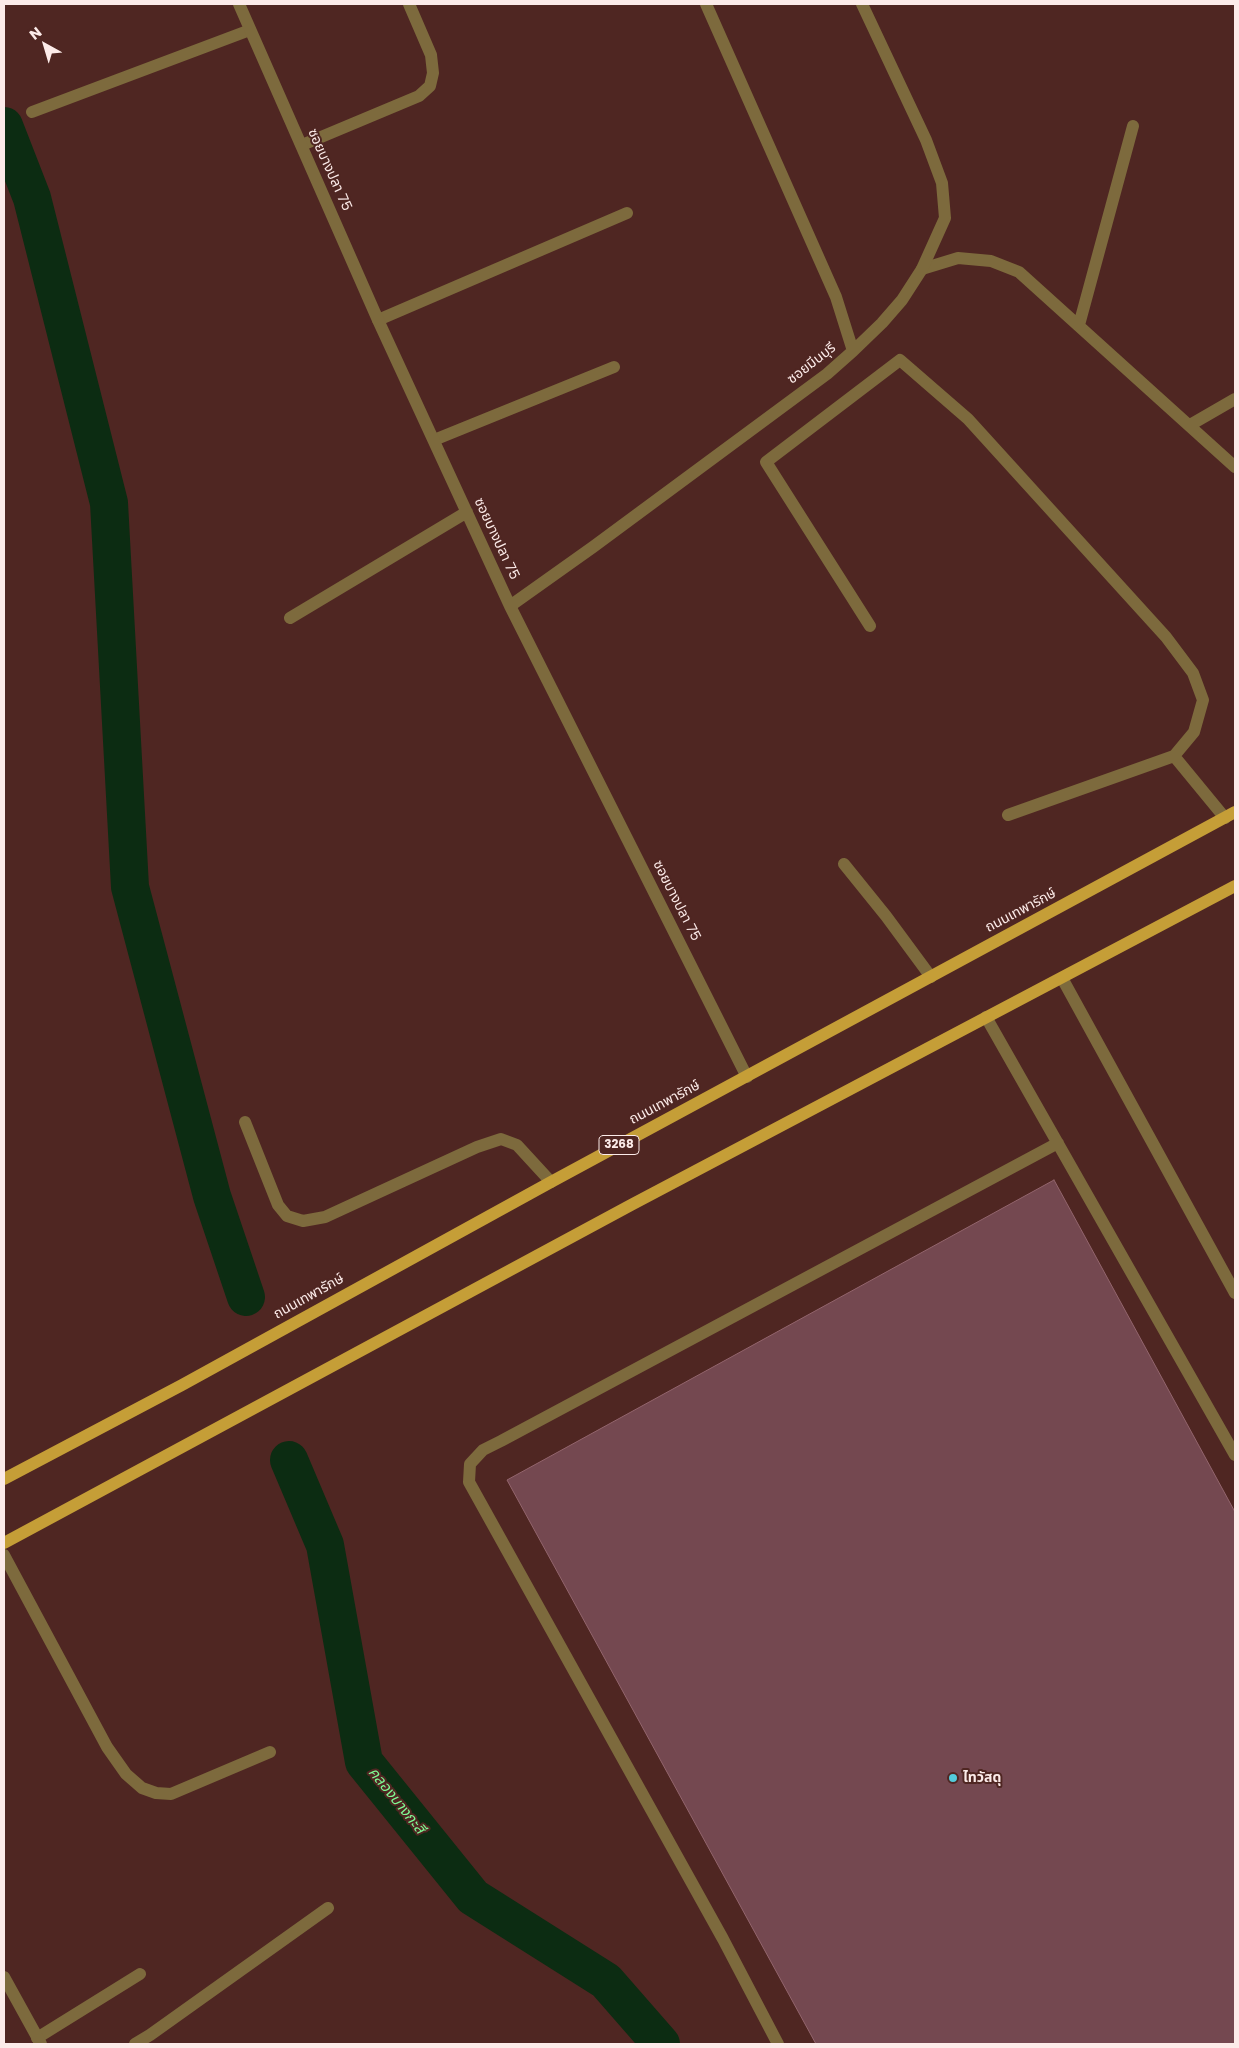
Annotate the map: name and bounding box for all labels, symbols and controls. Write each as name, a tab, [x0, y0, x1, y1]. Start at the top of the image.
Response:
north arrow	[20, 20, 70, 70]
text: N	[25, 22, 46, 44]
street label: ซอยบางปลา 75	[303, 126, 355, 214]
street label: ซอยมีนบุรี	[785, 340, 839, 388]
street label: ซอยบางปลา 75	[470, 496, 522, 582]
street label: ซอยบางปลา 75	[649, 858, 703, 944]
street label: ถนนเทพารักษ์	[983, 885, 1059, 937]
street label: ถนนเทพารักษ์	[627, 1077, 703, 1129]
road number: 3268	[599, 1136, 639, 1154]
street label: ถนนเทพารักษ์	[271, 1271, 347, 1323]
water label: คลองบางกะสี	[364, 1764, 428, 1838]
place label: ไทวัสดุ	[963, 1770, 1001, 1786]
marker: ไทวัสดุ	[947, 1772, 959, 1784]

